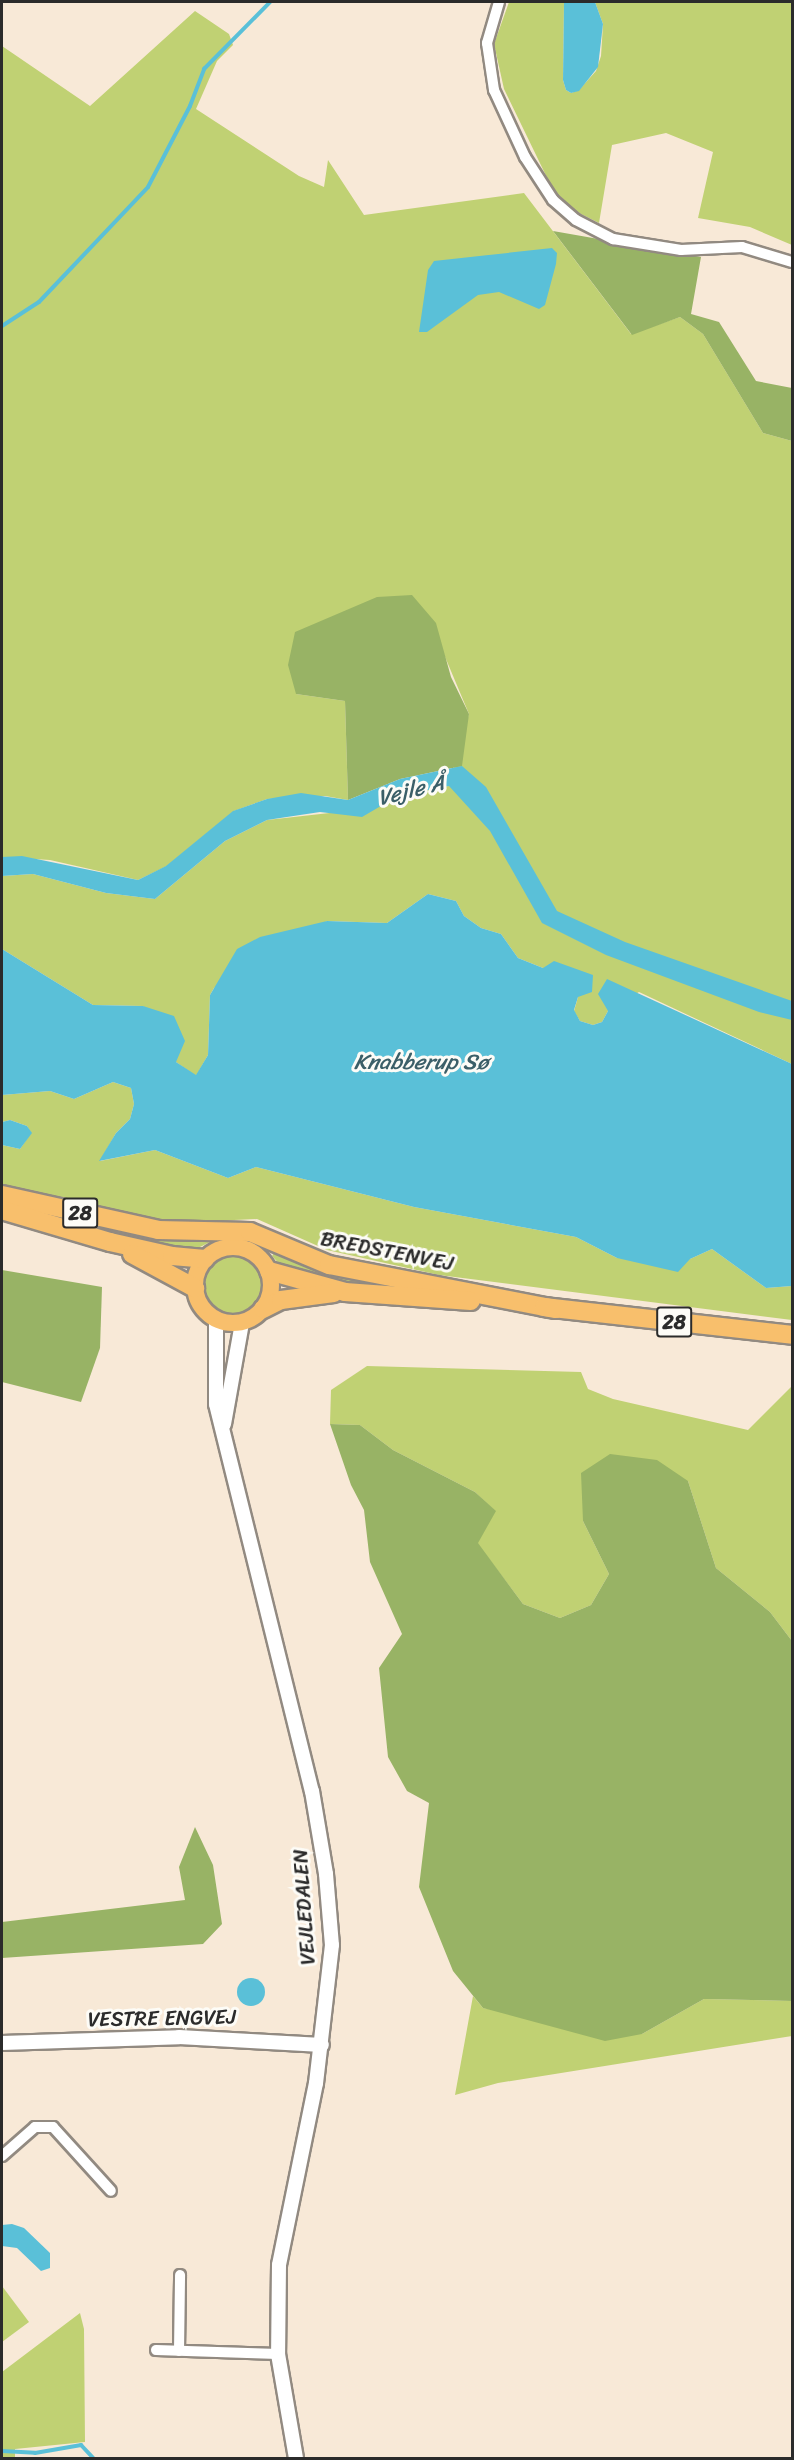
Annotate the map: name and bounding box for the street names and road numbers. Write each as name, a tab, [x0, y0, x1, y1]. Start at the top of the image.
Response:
road number: 28	[62, 1196, 98, 1230]
street label: BREDSTENVEJ	[318, 1226, 456, 1276]
road number: 28	[656, 1305, 692, 1339]
street label: VEJLEDALEN	[287, 1848, 321, 1966]
street label: VESTRE ENGVEJ	[87, 2004, 237, 2032]

